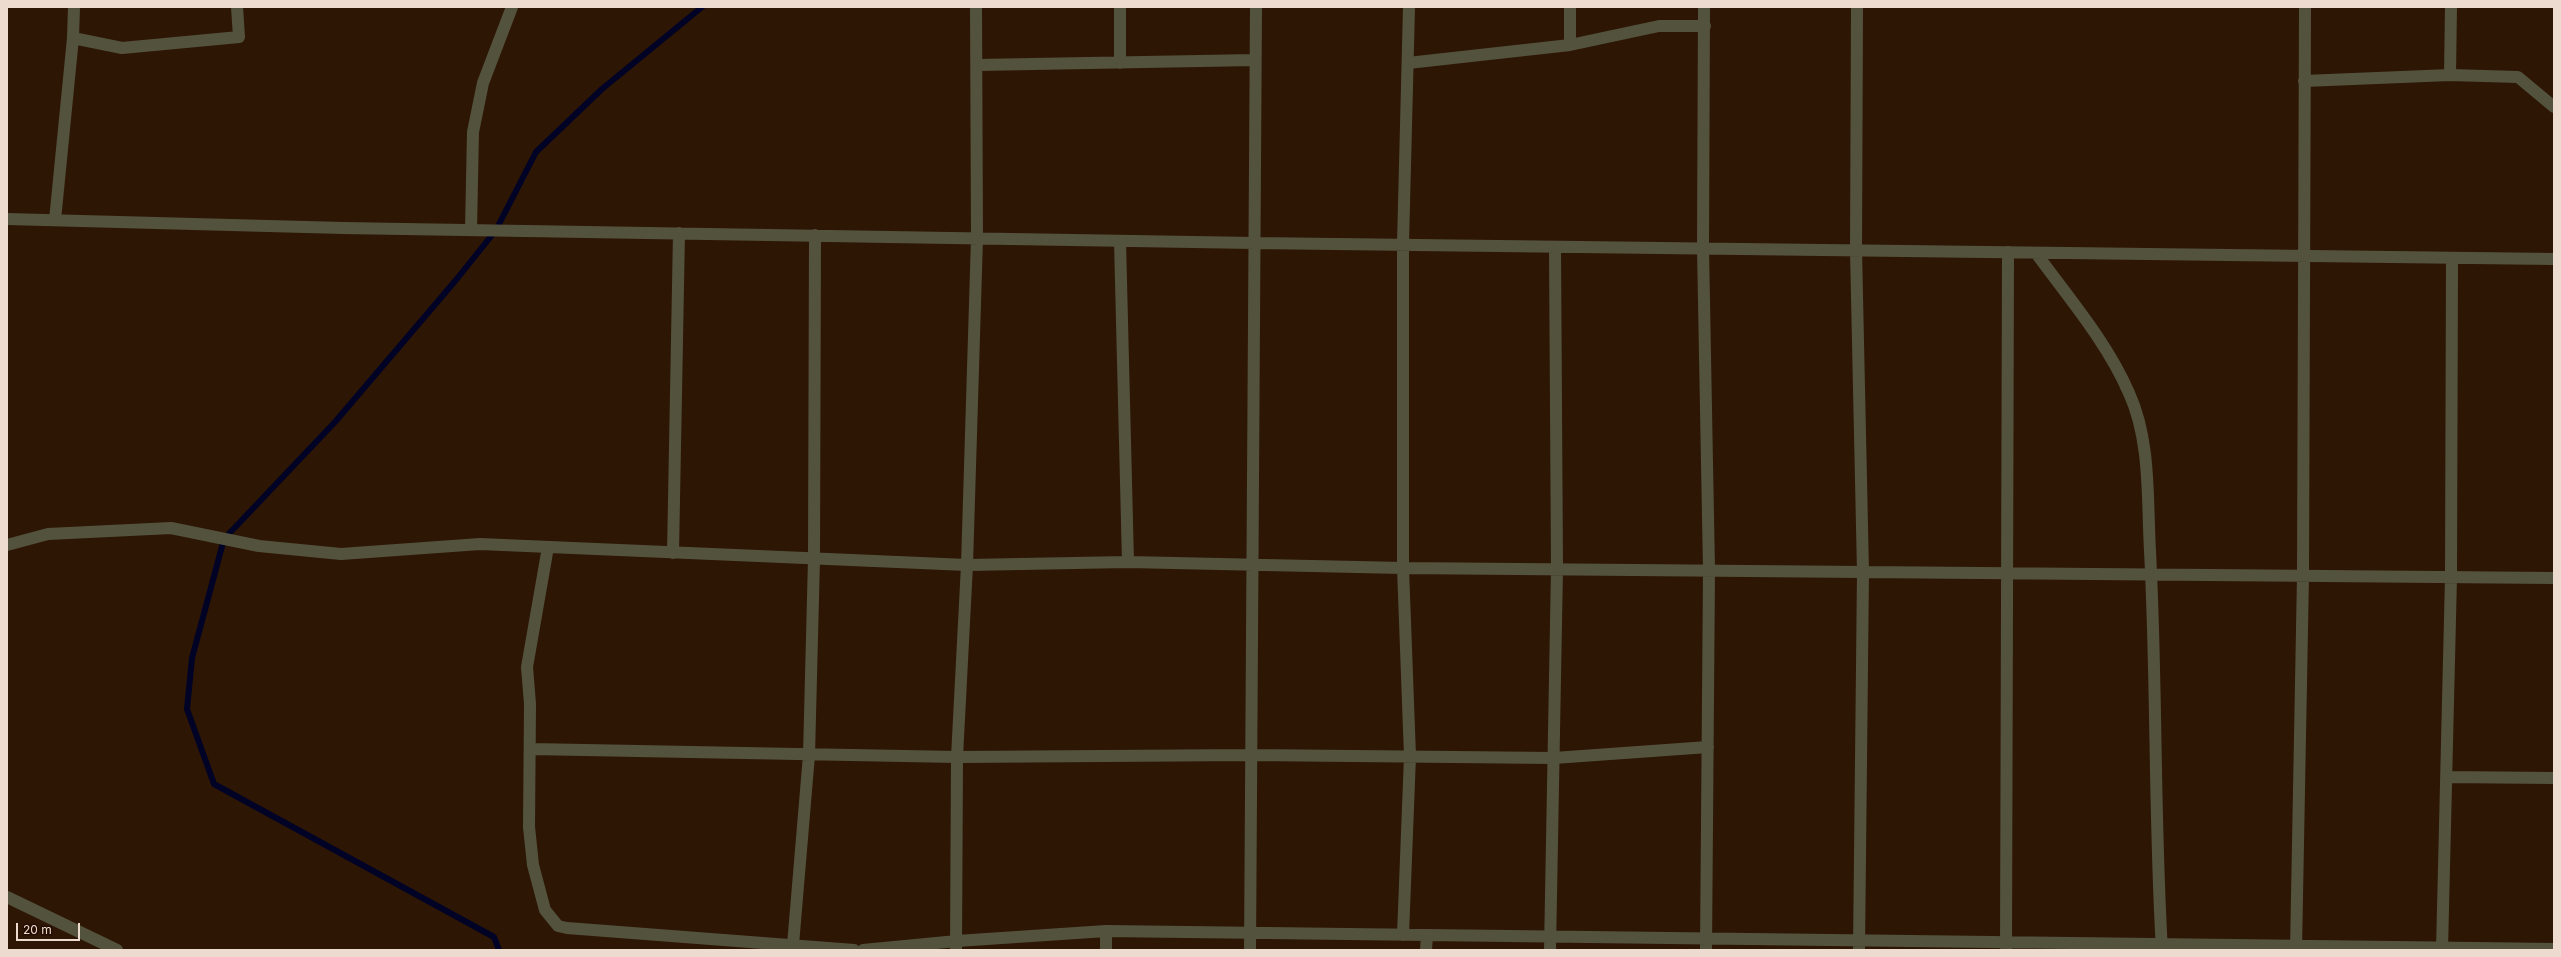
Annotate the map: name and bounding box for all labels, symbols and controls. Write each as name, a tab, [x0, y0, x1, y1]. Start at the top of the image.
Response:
scale bar	[18, 915, 82, 941]
text: 20 m	[23, 922, 52, 937]

